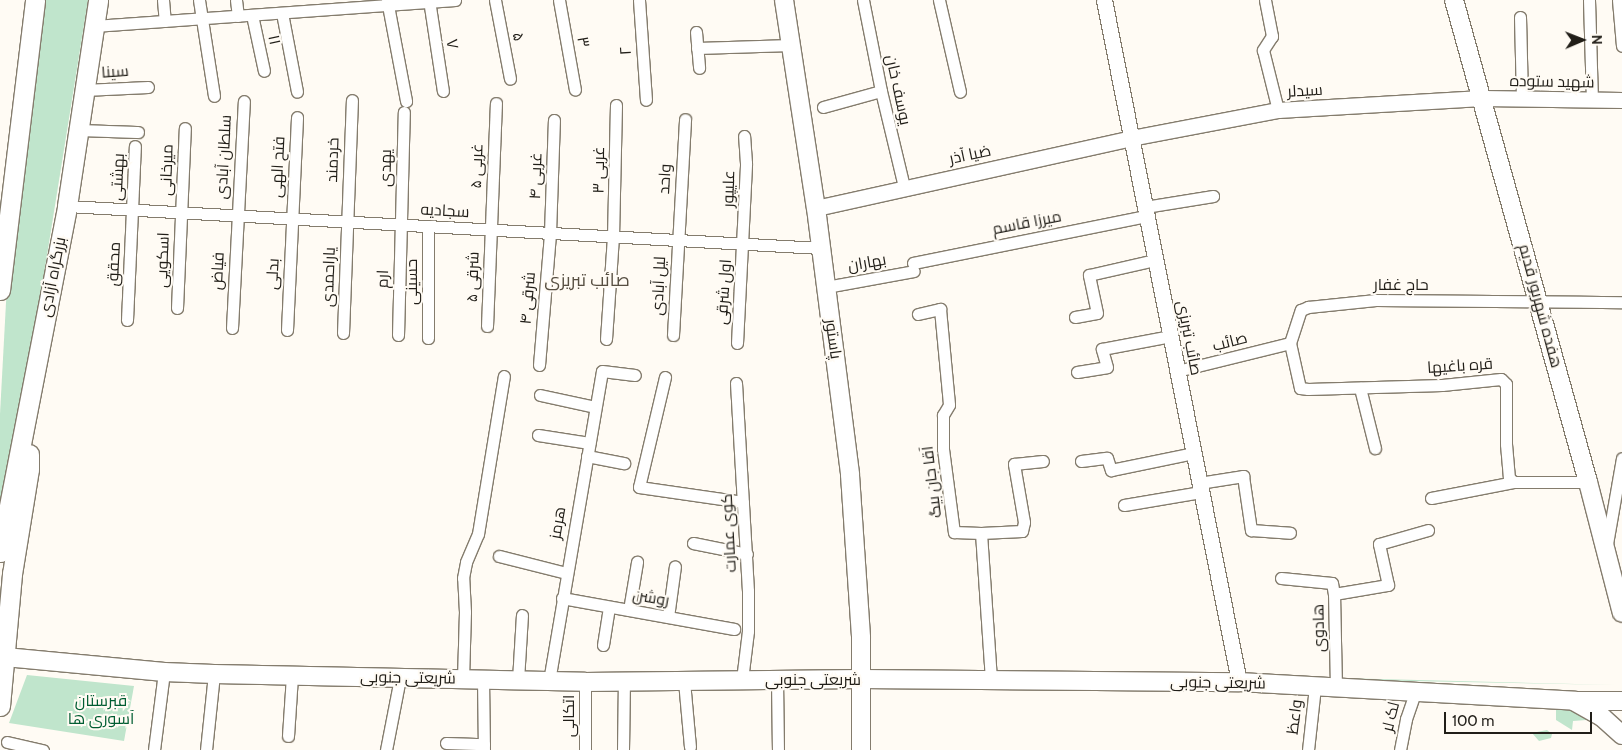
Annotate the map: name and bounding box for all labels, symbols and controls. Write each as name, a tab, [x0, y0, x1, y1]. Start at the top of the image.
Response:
north arrow	[1557, 15, 1607, 65]
street label: ۵	[508, 31, 528, 43]
street label: ۱۱	[264, 33, 284, 47]
street label: ۳	[573, 35, 593, 49]
text: N	[1588, 35, 1606, 45]
street label: ۷	[442, 38, 462, 50]
street label: ۲	[616, 46, 636, 56]
street label: یوسف خان	[881, 53, 915, 127]
street label: سینا	[101, 61, 129, 83]
street label: شهید ستوده	[1509, 72, 1595, 92]
street label: سیدلر	[1287, 80, 1323, 102]
street label: سلطان آبادی	[212, 114, 236, 200]
street label: فتح الهی	[267, 136, 289, 198]
street label: خردمند	[323, 137, 343, 183]
street label: ضیا آذر	[947, 141, 993, 169]
street label: ۵ غربی	[467, 143, 487, 189]
street label: میرخانی	[157, 144, 177, 196]
street label: ۳ غربی	[589, 146, 609, 194]
street label: یهدی	[376, 149, 396, 187]
street label: ۴ غربی	[526, 152, 546, 200]
street label: بهشتی	[107, 153, 129, 201]
street label: واحد	[655, 163, 675, 195]
street label: علیپور	[719, 170, 739, 208]
street label: سجادیه	[420, 200, 470, 222]
street label: میرزا قاسم	[991, 207, 1063, 239]
street label: اسکویی	[152, 232, 174, 288]
street label: بزرگراه آزادی	[36, 235, 70, 319]
street label: محقق	[103, 241, 125, 287]
street label: هفده شهریور قدیم	[1514, 242, 1566, 370]
street label: یاراحمدی	[318, 247, 340, 307]
street label: بهاران	[846, 250, 888, 276]
street label: فیاض	[207, 251, 229, 291]
street label: ۵ شرقی	[463, 251, 483, 303]
street label: لیل آبادی	[648, 256, 670, 316]
street label: بدلی	[263, 258, 283, 290]
street label: حسینی	[402, 259, 422, 305]
street label: اول شرقی	[712, 259, 736, 325]
street label: ارم	[373, 269, 393, 289]
district label: صائب تبریزی	[544, 269, 630, 291]
street label: ۴ شرقی	[516, 271, 540, 325]
street label: حاج غفار	[1373, 275, 1429, 295]
street label: صائب تبریزی	[1172, 299, 1206, 377]
street label: پاستور	[821, 318, 845, 360]
street label: صائب	[1211, 328, 1249, 356]
street label: قره باغیها	[1426, 354, 1494, 378]
street label: آقا جان بیگ	[918, 445, 946, 519]
street label: کوی عمارت	[717, 493, 741, 573]
street label: هرمز	[546, 505, 570, 541]
street label: روشن	[631, 585, 671, 611]
street label: هادوی	[1309, 604, 1329, 652]
street label: شریعتی جنوبی	[360, 668, 456, 688]
street label: شریعتی جنوبی	[765, 670, 861, 690]
street label: شریعتی جنوبی	[1170, 673, 1266, 693]
park label: قبرستان آسوری ها	[68, 691, 134, 729]
street label: اتکالی	[559, 695, 579, 737]
street label: واعظ	[1283, 698, 1307, 736]
street label: لک لر	[1378, 700, 1404, 734]
scale bar	[1447, 702, 1594, 734]
text: 100 m	[1452, 712, 1494, 730]

